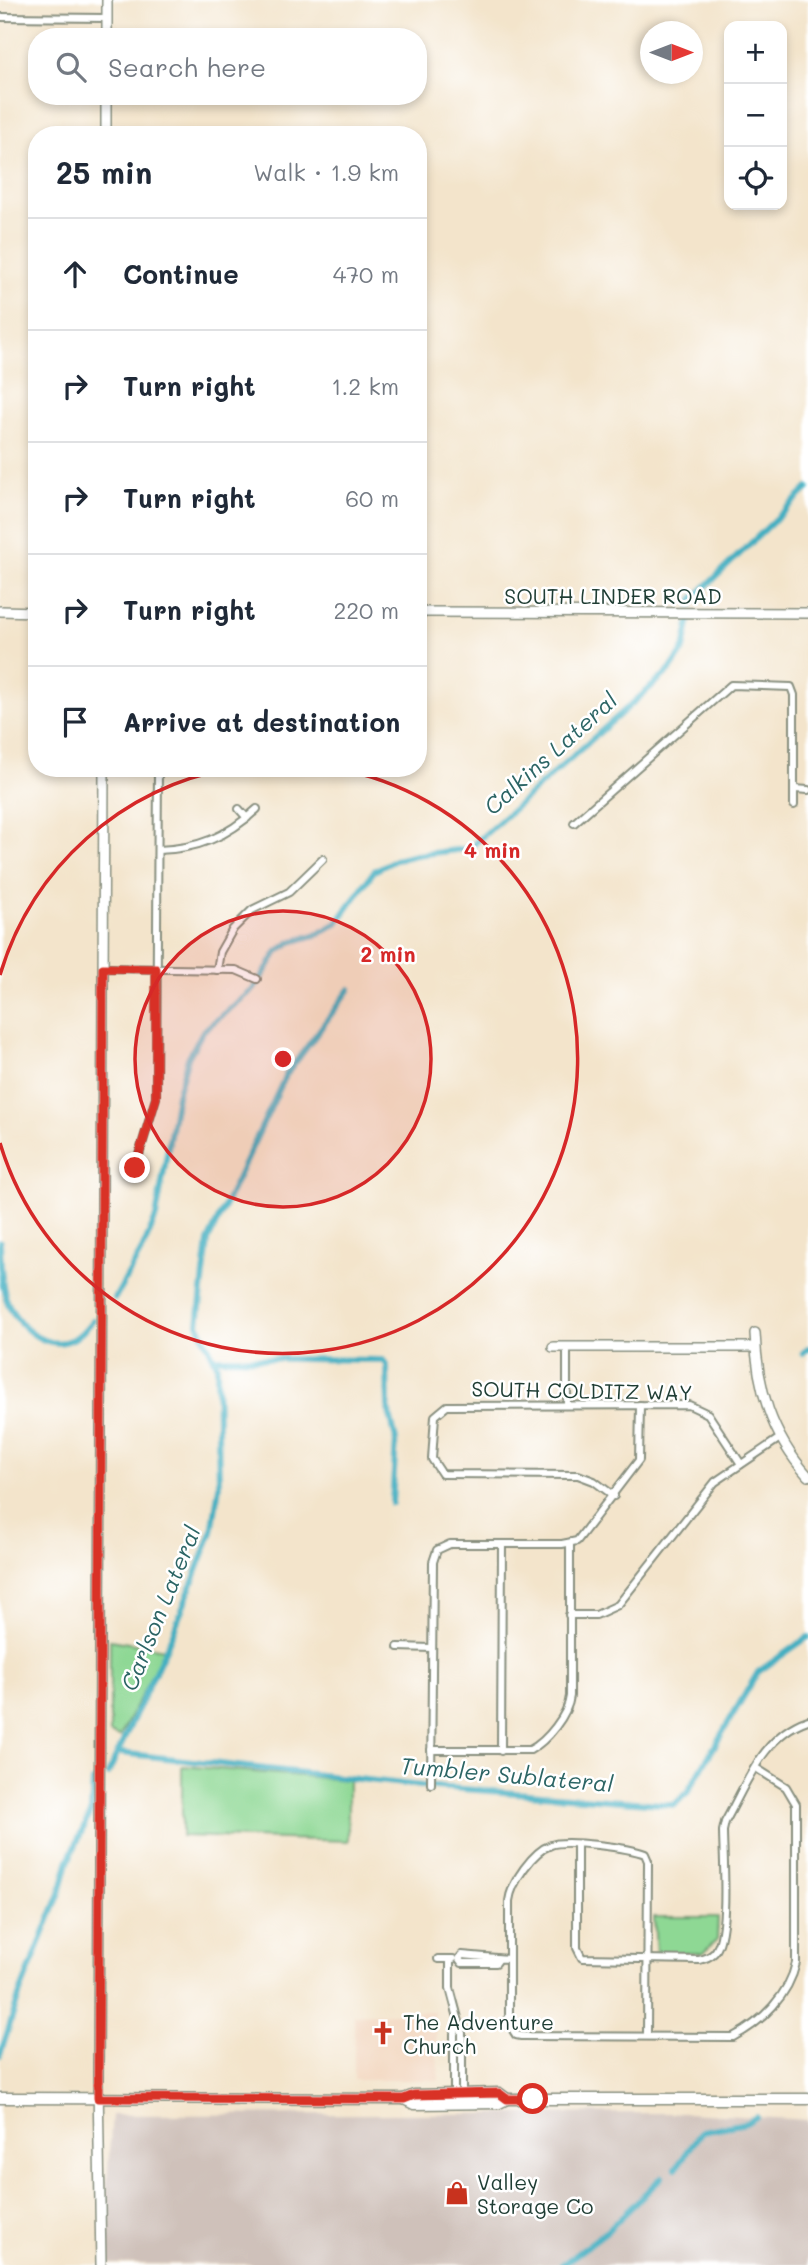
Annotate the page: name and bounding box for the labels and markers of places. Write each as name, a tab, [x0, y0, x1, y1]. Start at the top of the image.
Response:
centre of rings	[271, 1047, 295, 1071]
place label: The Adventure Church	[403, 2008, 554, 2059]
church icon: The Adventure Church	[369, 2019, 397, 2047]
place label: Valley Storage Co	[477, 2168, 594, 2219]
shop icon: Valley Storage Co	[443, 2179, 471, 2207]

